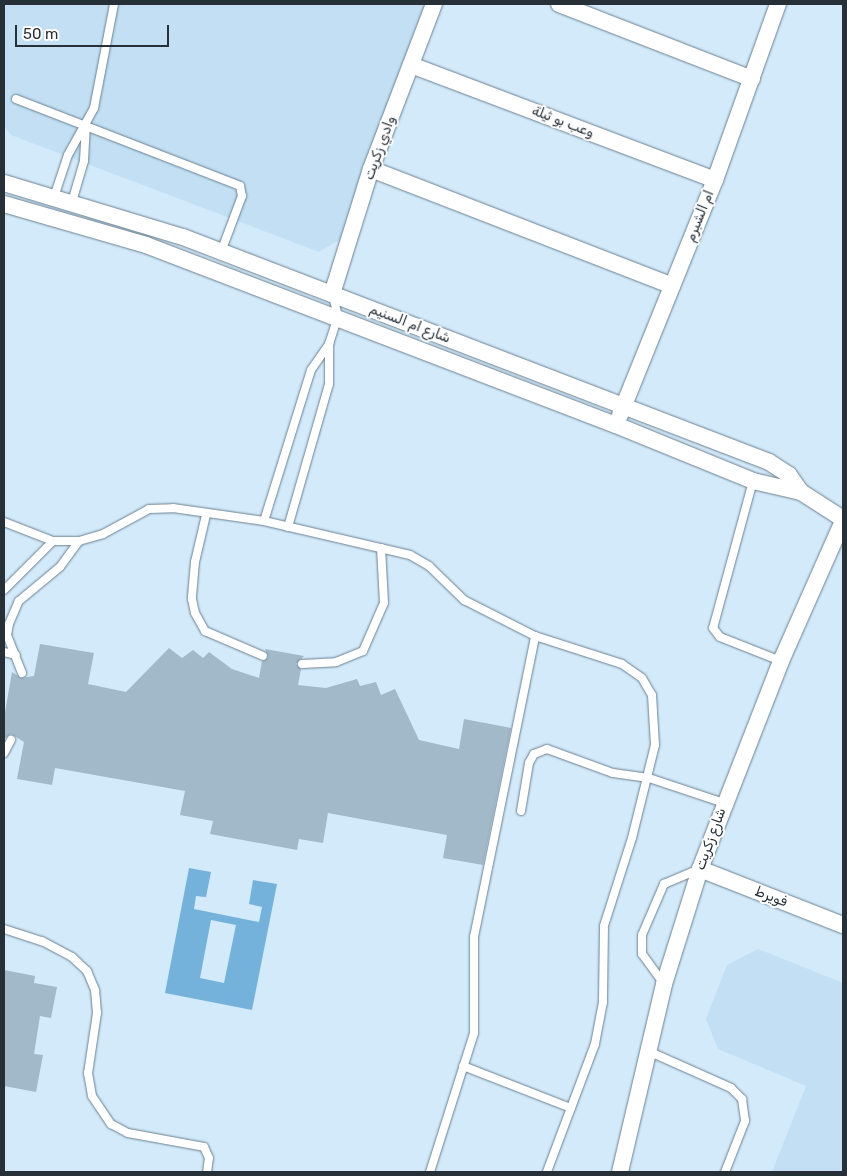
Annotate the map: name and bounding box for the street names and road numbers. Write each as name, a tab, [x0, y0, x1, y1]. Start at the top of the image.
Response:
street label: وعب بو ثيلة	[529, 102, 597, 142]
street label: وادي زكريت	[361, 114, 399, 182]
street label: ام الشبرم	[682, 188, 718, 244]
street label: شارع ام السنيم	[367, 301, 453, 347]
street label: شارع زكريت	[692, 806, 730, 872]
street label: فويرط	[752, 883, 790, 911]

